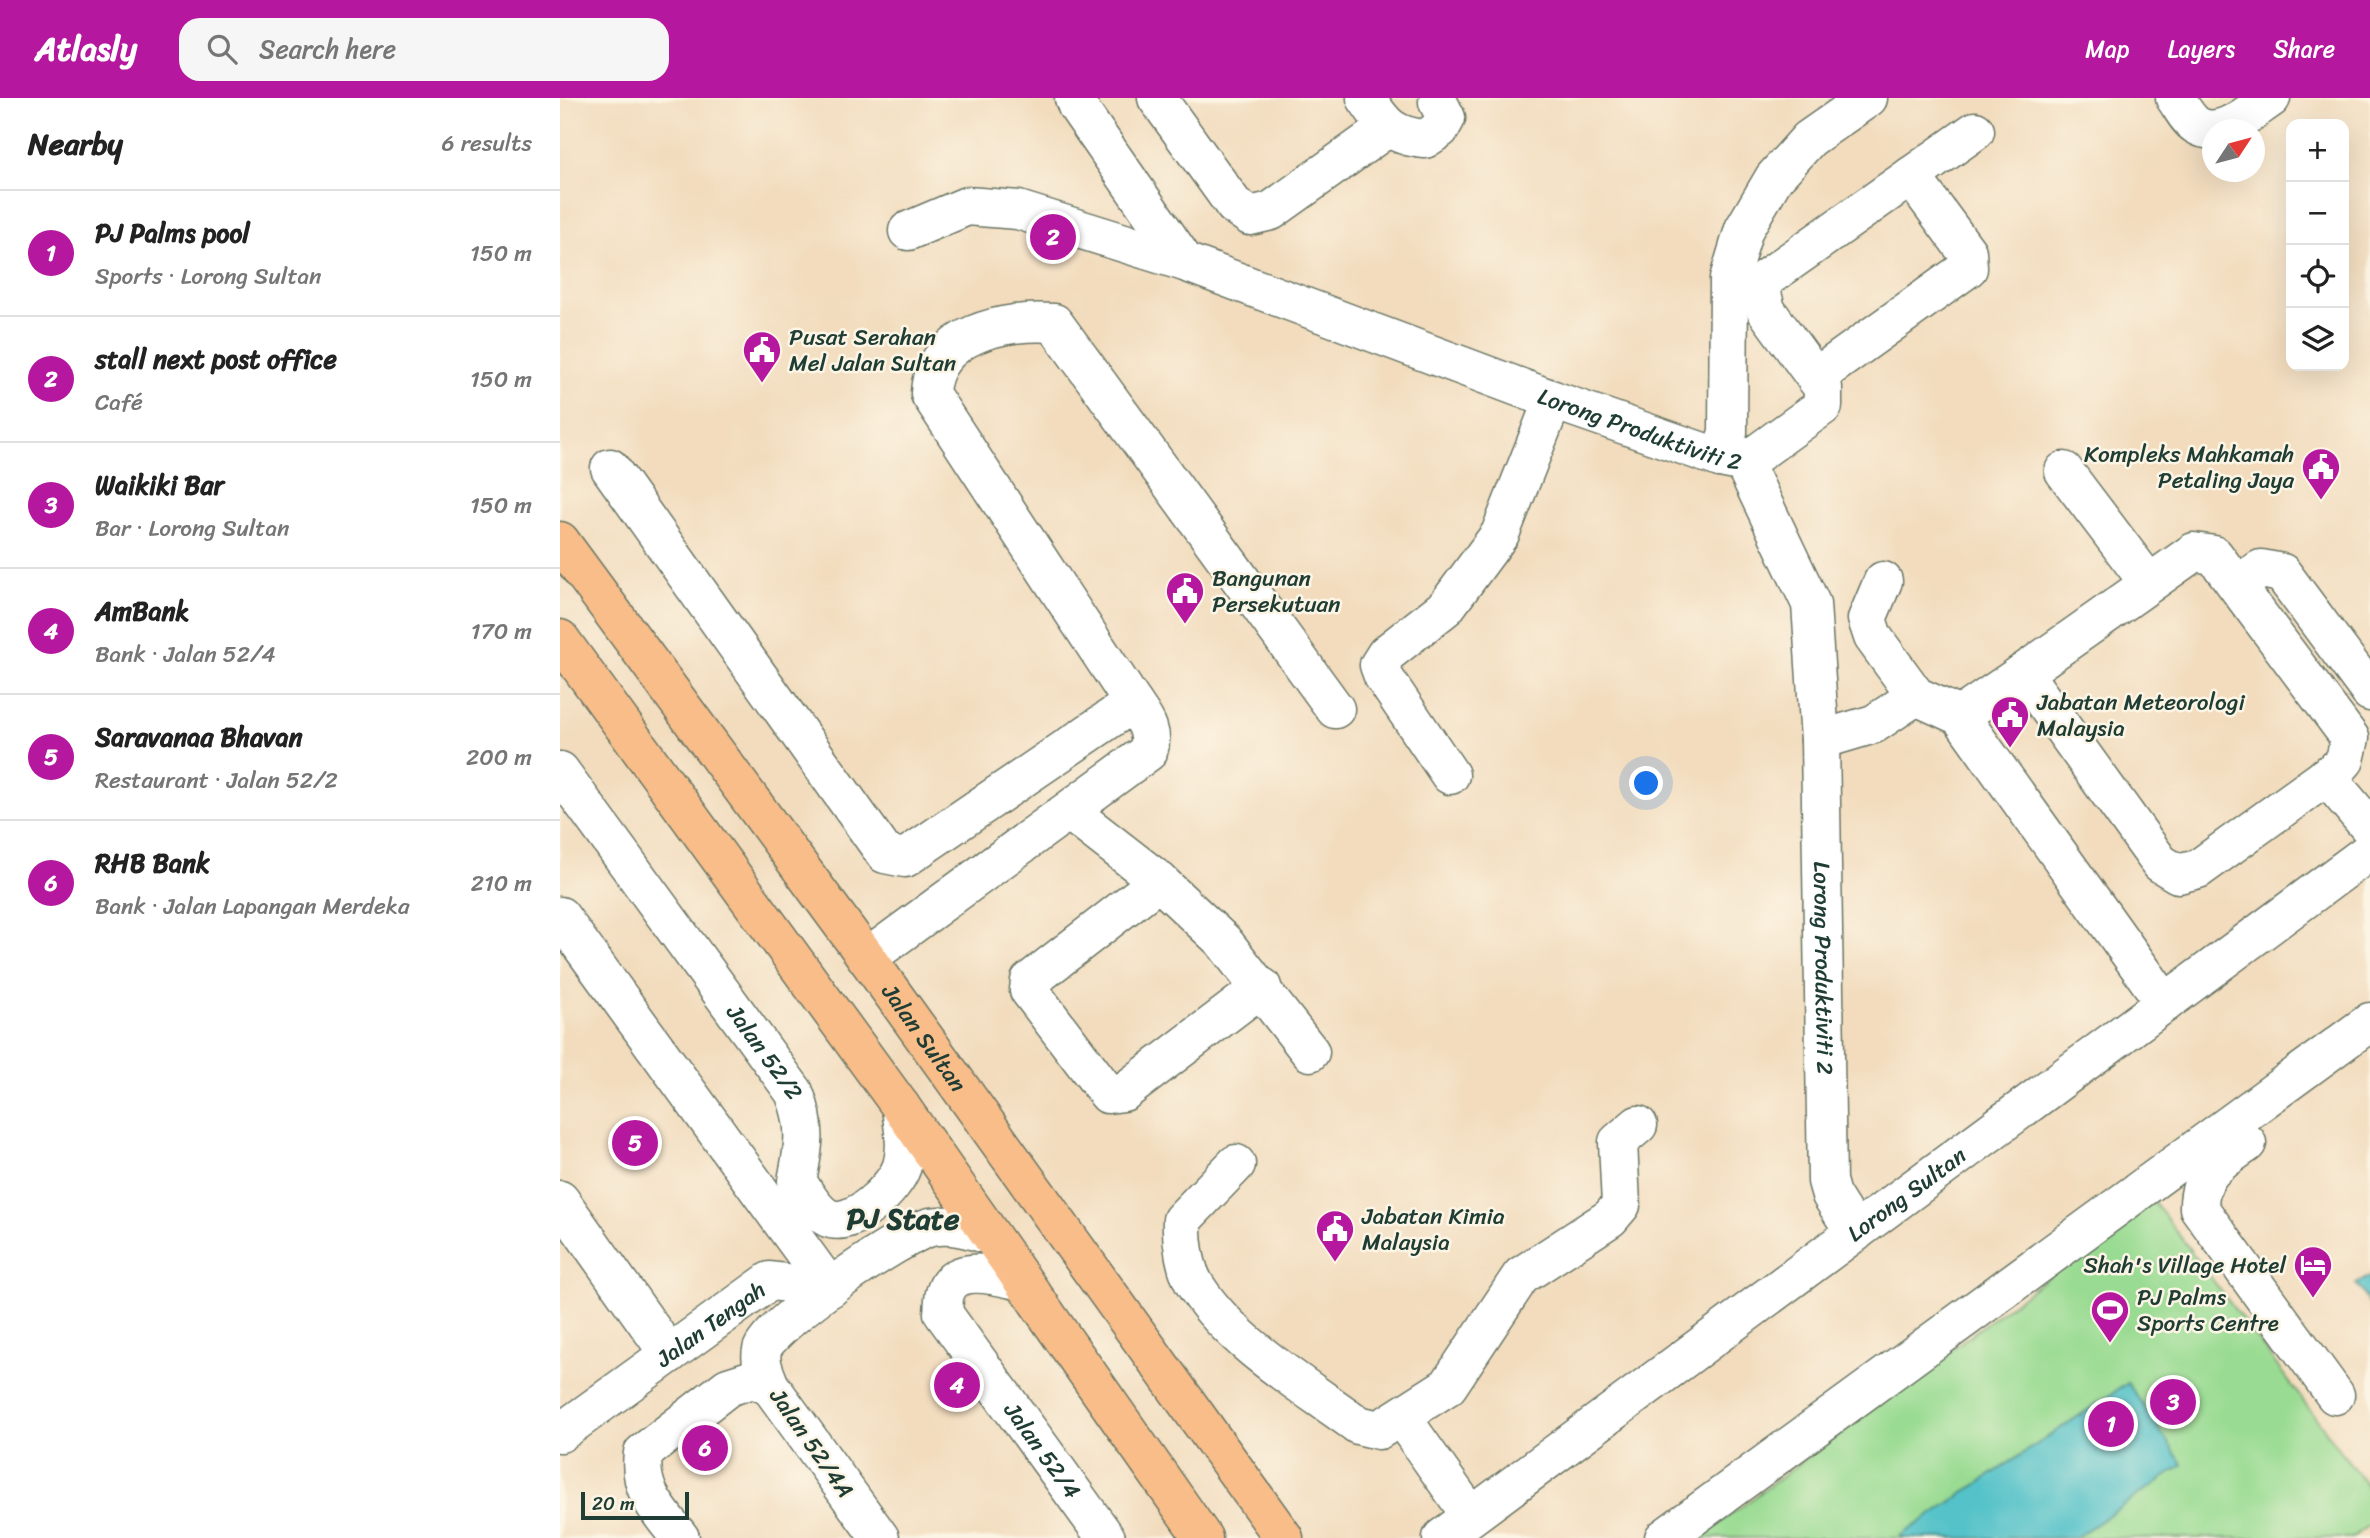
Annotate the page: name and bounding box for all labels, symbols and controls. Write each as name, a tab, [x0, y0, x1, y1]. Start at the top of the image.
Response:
search box	[179, 18, 669, 81]
text: Atlasly	[35, 20, 137, 78]
text: Search here	[259, 26, 396, 72]
text: Map	[2085, 28, 2130, 70]
text: Layers	[2168, 28, 2235, 70]
text: Share	[2273, 28, 2335, 70]
icon: search	[203, 30, 241, 68]
text: Nearby	[28, 117, 123, 171]
north arrow	[2202, 119, 2265, 182]
map controls	[2286, 119, 2349, 371]
button: +	[2286, 119, 2349, 182]
text: 6 results	[442, 123, 532, 164]
button: −	[2286, 182, 2349, 245]
text: PJ Palms pool	[95, 210, 250, 256]
pin: 2	[1030, 211, 1076, 263]
text: 1	[46, 233, 56, 274]
text: 150 m	[470, 233, 532, 274]
button: locate	[2286, 245, 2349, 308]
text: Sports · Lorong Sultan	[95, 256, 322, 297]
button: layers	[2286, 308, 2349, 371]
place label: Pusat Serahan Mel Jalan Sultan	[789, 317, 957, 384]
public building icon: Pusat Serahan Mel Jalan Sultan	[741, 329, 783, 384]
text: stall next post office	[95, 336, 337, 382]
text: 2	[44, 359, 58, 400]
text: 150 m	[470, 359, 532, 400]
street label: Lorong Produktiviti 2	[1532, 376, 1745, 483]
text: Café	[95, 382, 143, 423]
place label: Kompleks Mahkamah Petaling Jaya	[2084, 434, 2294, 501]
public building icon: Kompleks Mahkamah Petaling Jaya	[2300, 446, 2342, 501]
text: Waikiki Bar	[95, 462, 224, 508]
text: 3	[45, 485, 57, 526]
text: 150 m	[470, 485, 532, 526]
text: Bar · Lorong Sultan	[95, 508, 289, 549]
place label: Bangunan Persekutuan	[1212, 558, 1340, 625]
public building icon: Bangunan Persekutuan	[1164, 570, 1206, 625]
text: AmBank	[95, 588, 189, 634]
text: 4	[44, 611, 58, 652]
text: 170 m	[471, 611, 532, 652]
text: Bank · Jalan 52/4	[95, 634, 276, 675]
place label: Jabatan Meteorologi Malaysia	[2036, 682, 2245, 749]
public building icon: Jabatan Meteorologi Malaysia	[1989, 694, 2031, 749]
text: Saravanaa Bhavan	[95, 714, 303, 760]
text: 5	[44, 737, 58, 778]
text: 200 m	[466, 737, 532, 778]
text: Restaurant · Jalan 52/2	[95, 760, 338, 801]
your location	[1629, 766, 1663, 800]
text: RHB Bank	[95, 840, 210, 886]
street label: Lorong Produktiviti 2	[1801, 861, 1845, 1075]
text: 6	[44, 863, 58, 904]
text: 210 m	[471, 863, 532, 904]
text: Bank · Jalan Lapangan Merdeka	[95, 886, 409, 927]
street label: Jalan Sultan	[870, 974, 977, 1101]
street label: Jalan 52/2	[715, 995, 814, 1109]
pin: 5	[612, 1117, 658, 1169]
street label: Lorong Sultan	[1838, 1136, 1976, 1253]
district label: PJ State	[847, 1192, 960, 1246]
place label: Jabatan Kimia Malaysia	[1361, 1196, 1505, 1263]
public building icon: Jabatan Kimia Malaysia	[1314, 1208, 1356, 1263]
hotel icon: Shah's Village Hotel	[2292, 1244, 2334, 1299]
place label: Shah's Village Hotel	[2084, 1245, 2286, 1286]
street label: Jalan Tengah	[646, 1270, 775, 1379]
place label: PJ Palms Sports Centre	[2137, 1277, 2279, 1344]
sports icon: PJ Palms Sports Centre	[2089, 1289, 2131, 1344]
pin: 4	[934, 1359, 980, 1411]
pin: 3	[2150, 1376, 2196, 1428]
street label: Jalan 52/4A	[758, 1379, 865, 1507]
street label: Jalan 52/4	[992, 1393, 1092, 1508]
pin: 1	[2088, 1398, 2134, 1450]
pin: 6	[682, 1422, 728, 1474]
text: 20 m	[592, 1487, 635, 1520]
scale bar	[581, 1489, 690, 1521]

